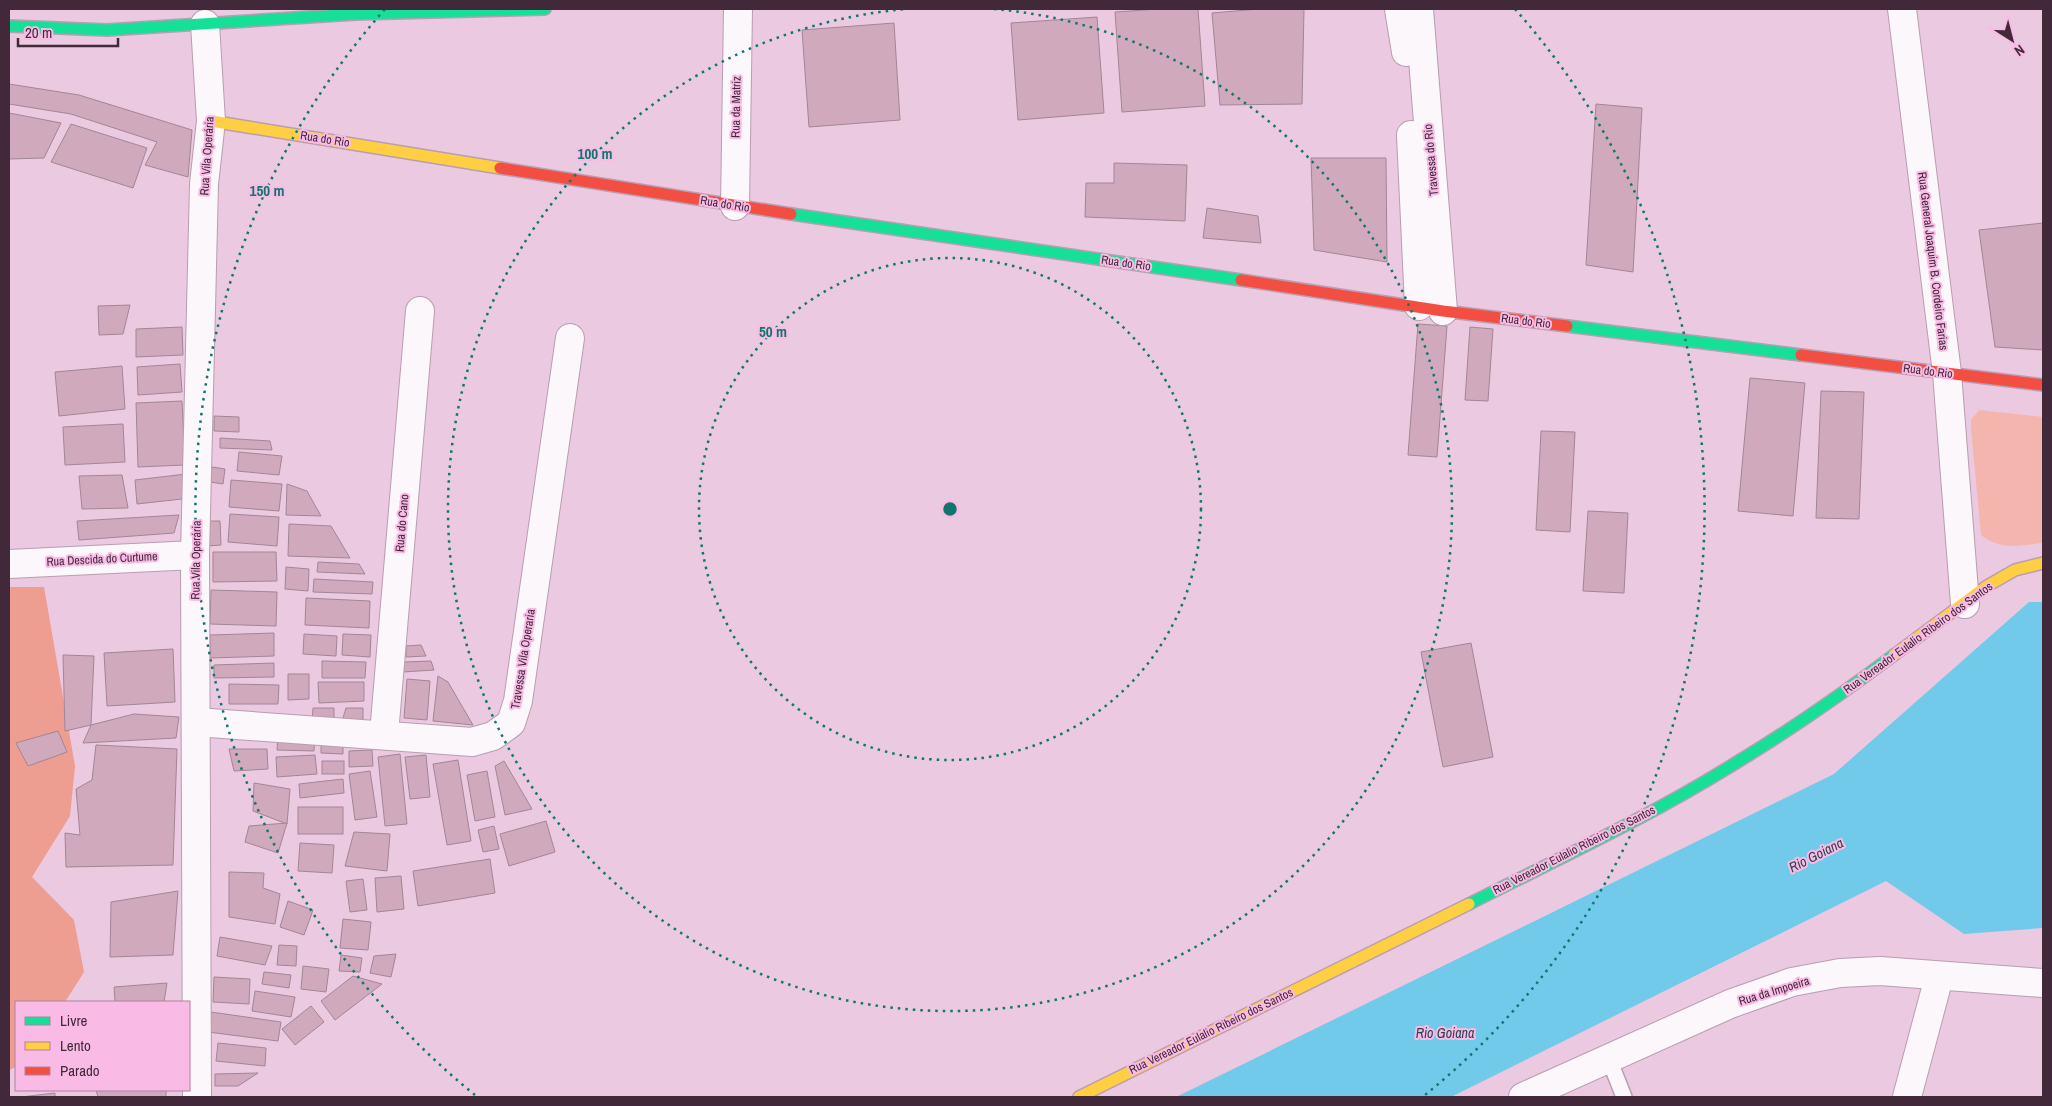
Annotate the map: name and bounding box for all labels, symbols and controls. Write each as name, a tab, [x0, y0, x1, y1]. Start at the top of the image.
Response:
scale bar	[18, 15, 118, 47]
north arrow	[1987, 15, 2037, 65]
text: 20 m	[25, 22, 52, 43]
text: N	[2011, 41, 2028, 60]
street label: Rua da Matriz	[727, 76, 745, 138]
street label: Rua Vila Operária	[196, 115, 218, 196]
street label: Travessa do Rio	[1420, 124, 1442, 196]
street label: Rua do Rio	[299, 127, 351, 151]
text: 100 m	[578, 143, 612, 164]
street label: Rua General Joaquim B. Cordeiro Farias	[1914, 171, 1952, 351]
text: 150 m	[250, 180, 284, 201]
street label: Rua do Rio	[699, 192, 751, 216]
street label: Rua do Rio	[1100, 252, 1152, 274]
street label: Rua do Rio	[1500, 310, 1552, 332]
text: 50 m	[759, 321, 787, 342]
street label: Rua do Rio	[1902, 360, 1954, 382]
street label: Rua do Cano	[392, 493, 412, 553]
centre of rings	[941, 500, 959, 518]
street label: Rua Vila Operária	[187, 520, 205, 600]
street label: Rua Descida do Curtume	[46, 548, 158, 570]
street label: Rua Vereador Eulalio Ribeiro dos Santos	[1840, 578, 1996, 698]
street label: Travessa Vila Operaria	[507, 607, 539, 710]
street label: Rua Vereador Eulalio Ribeiro dos Santos	[1490, 802, 1658, 898]
water label: Rio Goiana	[1786, 834, 1846, 876]
street label: Rua da Impoeira	[1737, 972, 1812, 1009]
street label: Rua Vereador Eulalio Ribeiro dos Santos	[1126, 984, 1296, 1078]
legend	[15, 1001, 190, 1091]
text: Livre	[60, 1010, 88, 1031]
water label: Rio Goiana	[1416, 1024, 1474, 1042]
text: Lento	[60, 1035, 91, 1056]
text: Parado	[60, 1060, 100, 1081]

